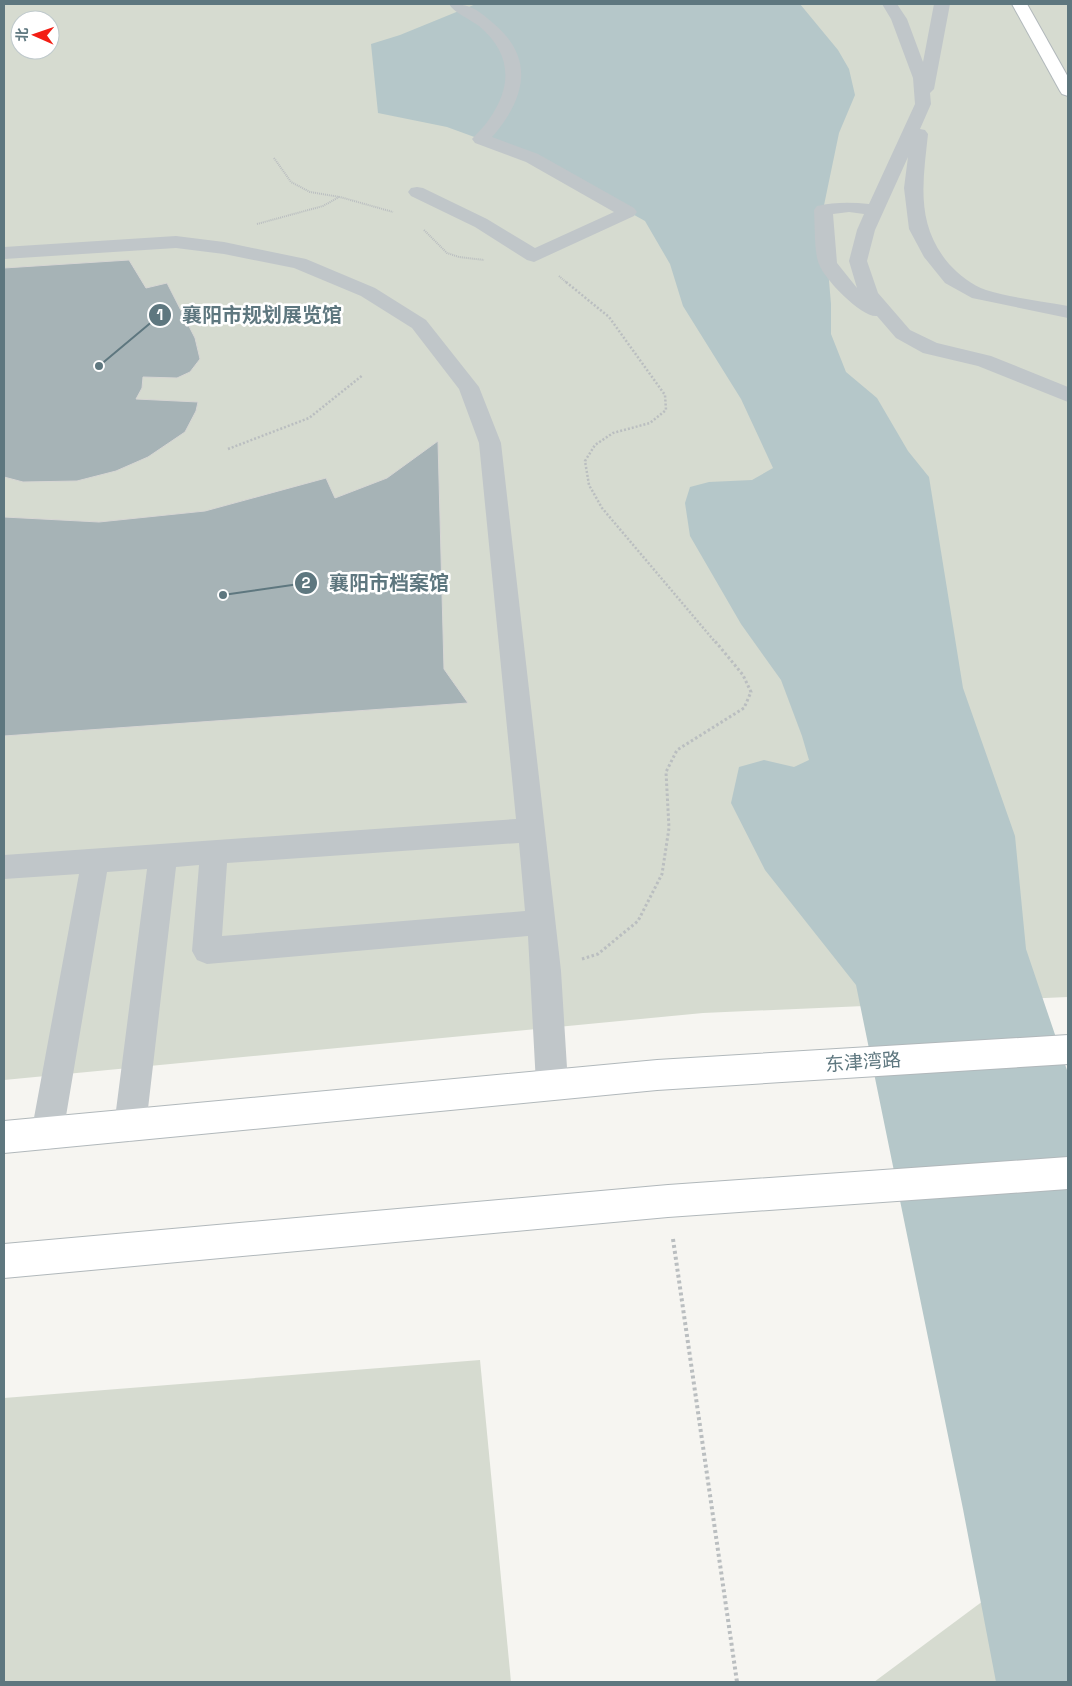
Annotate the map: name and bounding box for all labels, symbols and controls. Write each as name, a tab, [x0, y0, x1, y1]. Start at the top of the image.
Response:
north arrow	[10, 10, 60, 60]
text: 北	[13, 27, 31, 42]
callout: 襄阳市规划展览馆	[147, 298, 352, 333]
text: 襄阳市规划展览馆	[182, 302, 342, 328]
text: 1	[157, 305, 163, 324]
callout: 襄阳市档案馆	[294, 565, 459, 600]
text: 襄阳市档案馆	[329, 570, 449, 596]
text: 2	[302, 573, 311, 592]
street label: 东津湾路	[824, 1047, 902, 1077]

